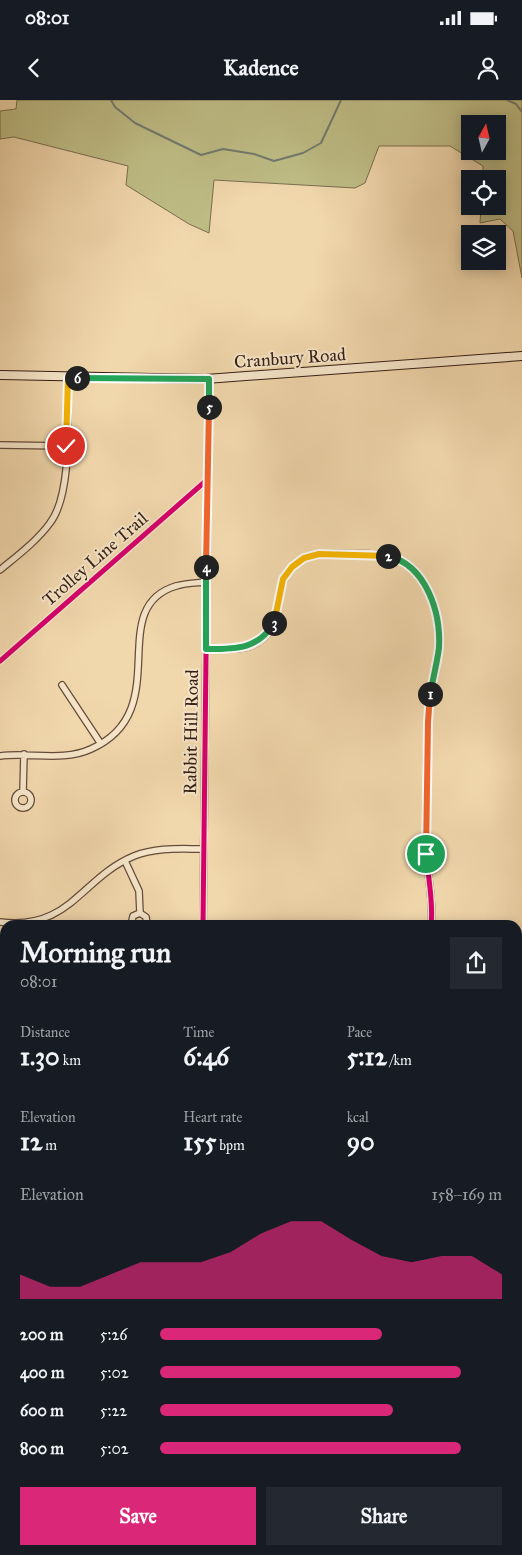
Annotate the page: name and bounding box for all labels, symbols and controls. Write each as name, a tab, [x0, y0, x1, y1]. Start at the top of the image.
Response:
text: 08:01	[25, 6, 69, 29]
icon: back	[20, 54, 48, 82]
text: Kadence	[223, 54, 299, 81]
icon: person	[474, 54, 502, 82]
north arrow	[461, 115, 506, 160]
map controls	[461, 115, 506, 270]
button: locate	[461, 170, 506, 215]
button: layers	[461, 225, 506, 270]
street label: Cranbury Road	[233, 343, 347, 373]
pin: 6	[64, 366, 90, 390]
text: 6	[74, 370, 81, 387]
pin: 5	[196, 394, 222, 420]
text: 5	[206, 399, 213, 416]
pin	[45, 425, 87, 467]
icon: check	[52, 432, 80, 460]
street label: Trolley Line Trail	[38, 507, 152, 611]
pin: 2	[376, 544, 400, 568]
text: 2	[385, 548, 392, 565]
pin: 4	[194, 554, 218, 580]
text: 4	[203, 559, 210, 576]
pin: 3	[262, 610, 286, 636]
text: 3	[272, 615, 277, 632]
street label: Rabbit Hill Road	[179, 669, 203, 795]
pin: 1	[418, 682, 442, 706]
text: 1	[428, 686, 433, 703]
pin	[405, 833, 447, 875]
icon: arrive	[412, 840, 440, 868]
text: Morning run	[20, 935, 171, 970]
button: share	[450, 937, 502, 989]
text: 08:01	[20, 972, 57, 991]
text: Distance	[20, 1024, 70, 1041]
text: Time	[183, 1024, 214, 1041]
text: Pace	[347, 1024, 372, 1041]
text: 1.30	[20, 1041, 60, 1072]
text: 6:46	[183, 1041, 229, 1072]
text: 5:12	[347, 1041, 387, 1072]
text: km	[60, 1052, 81, 1069]
text: /km	[387, 1052, 412, 1069]
text: Elevation	[20, 1109, 76, 1126]
text: Heart rate	[183, 1109, 242, 1126]
text: kcal	[347, 1109, 369, 1126]
text: 12	[20, 1126, 42, 1157]
text: 155	[183, 1126, 216, 1157]
text: 90	[347, 1126, 375, 1157]
text: m	[42, 1137, 57, 1154]
text: bpm	[216, 1137, 245, 1154]
text: Elevation	[20, 1185, 84, 1204]
text: 158–169 m	[432, 1185, 502, 1204]
text: 200 m	[20, 1325, 63, 1344]
text: 5:26	[100, 1325, 128, 1344]
text: 400 m	[20, 1363, 64, 1382]
text: 5:02	[100, 1363, 129, 1382]
text: 600 m	[20, 1401, 64, 1420]
text: 5:22	[100, 1401, 127, 1420]
text: 800 m	[20, 1439, 64, 1458]
text: 5:02	[100, 1439, 129, 1458]
button: Save	[20, 1487, 256, 1545]
button: Share	[266, 1487, 502, 1545]

